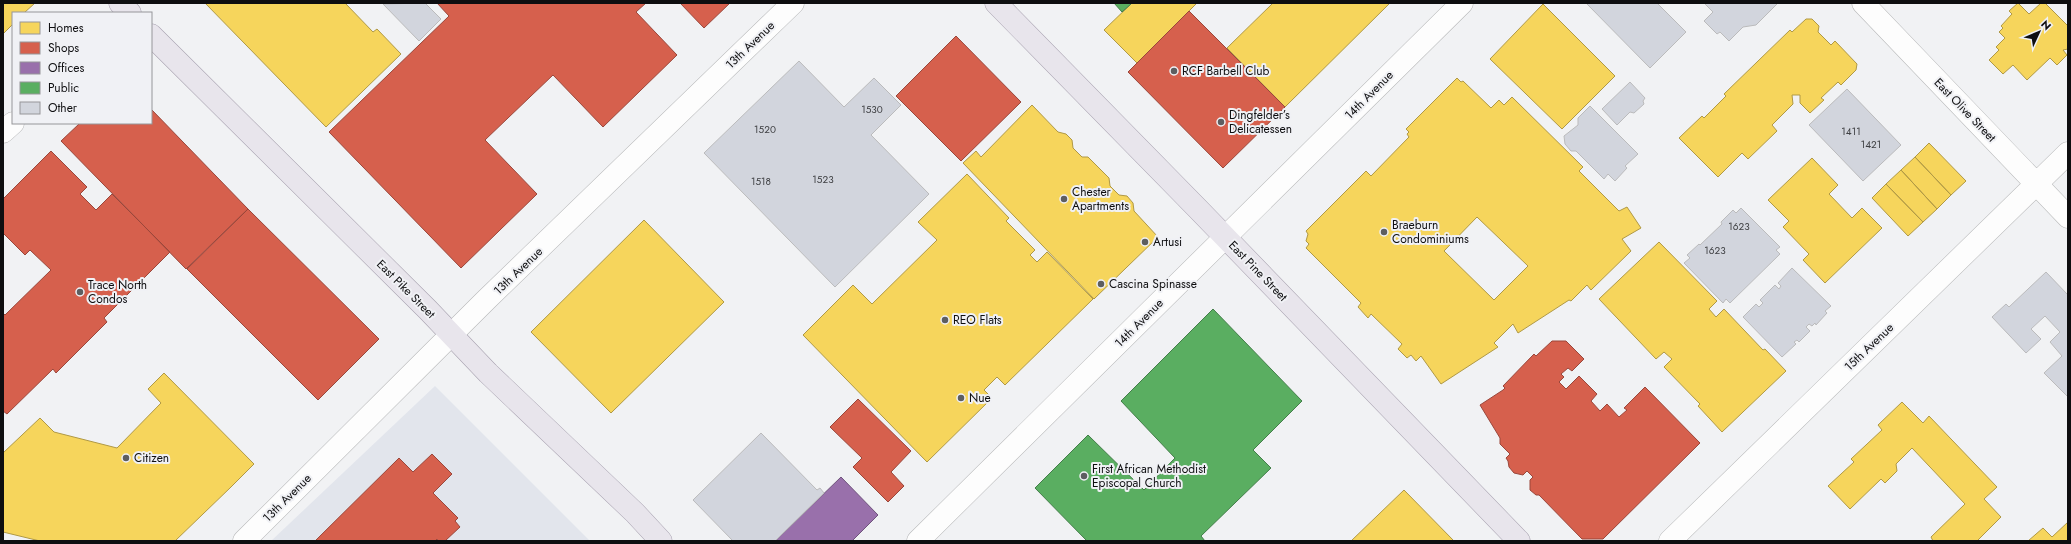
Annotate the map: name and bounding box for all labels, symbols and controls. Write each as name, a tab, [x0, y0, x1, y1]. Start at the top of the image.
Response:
legend	[12, 12, 152, 124]
north arrow	[2019, 12, 2059, 52]
text: N	[2037, 16, 2055, 34]
street label: 13th Avenue	[721, 17, 779, 73]
text: Homes	[48, 19, 84, 37]
text: Shops	[48, 39, 79, 57]
text: Offices	[48, 59, 84, 77]
place label: RCF Barbell Club	[1182, 62, 1270, 80]
marker: RCF Barbell Club	[1169, 66, 1179, 76]
street label: 14th Avenue	[1341, 67, 1397, 123]
street label: East Olive Street	[1930, 74, 2000, 146]
text: Public	[48, 79, 79, 97]
text: Other	[48, 99, 78, 117]
house number: 1530	[861, 102, 883, 117]
place label: Dingfelder’s Delicatessen	[1229, 106, 1292, 138]
marker: Dingfelder’s Delicatessen	[1216, 117, 1226, 127]
house number: 1520	[754, 122, 776, 137]
house number: 1411	[1841, 124, 1861, 139]
house number: 1421	[1861, 137, 1881, 152]
house number: 1523	[812, 172, 834, 187]
house number: 1518	[751, 174, 771, 189]
place label: Chester Apartments	[1072, 183, 1129, 215]
marker: Chester Apartments	[1059, 194, 1069, 204]
place label: Braeburn Condominiums	[1392, 216, 1469, 248]
house number: 1623	[1728, 219, 1750, 234]
marker: Braeburn Condominiums	[1379, 227, 1389, 237]
place label: Artusi	[1153, 233, 1182, 251]
marker: Artusi	[1140, 237, 1150, 247]
street label: East Pine Street	[1224, 237, 1292, 305]
street label: 13th Avenue	[489, 243, 547, 299]
house number: 1623	[1704, 243, 1726, 258]
street label: East Pike Street	[372, 255, 440, 323]
place label: Cascina Spinasse	[1109, 275, 1197, 293]
place label: Trace North Condos	[88, 276, 147, 308]
marker: Cascina Spinasse	[1096, 279, 1106, 289]
marker: Trace North Condos	[75, 287, 85, 297]
street label: 14th Avenue	[1111, 295, 1167, 351]
place label: REO Flats	[953, 311, 1002, 329]
marker: REO Flats	[940, 315, 950, 325]
street label: 15th Avenue	[1840, 319, 1898, 375]
place label: Nue	[969, 389, 991, 407]
marker: Nue	[956, 393, 966, 403]
place label: Citizen	[134, 449, 169, 467]
marker: Citizen	[121, 453, 131, 463]
place label: First African Methodist Episcopal Church	[1092, 460, 1206, 492]
street label: 13th Avenue	[259, 470, 315, 526]
marker: First African Methodist Episcopal Church	[1079, 471, 1089, 481]

